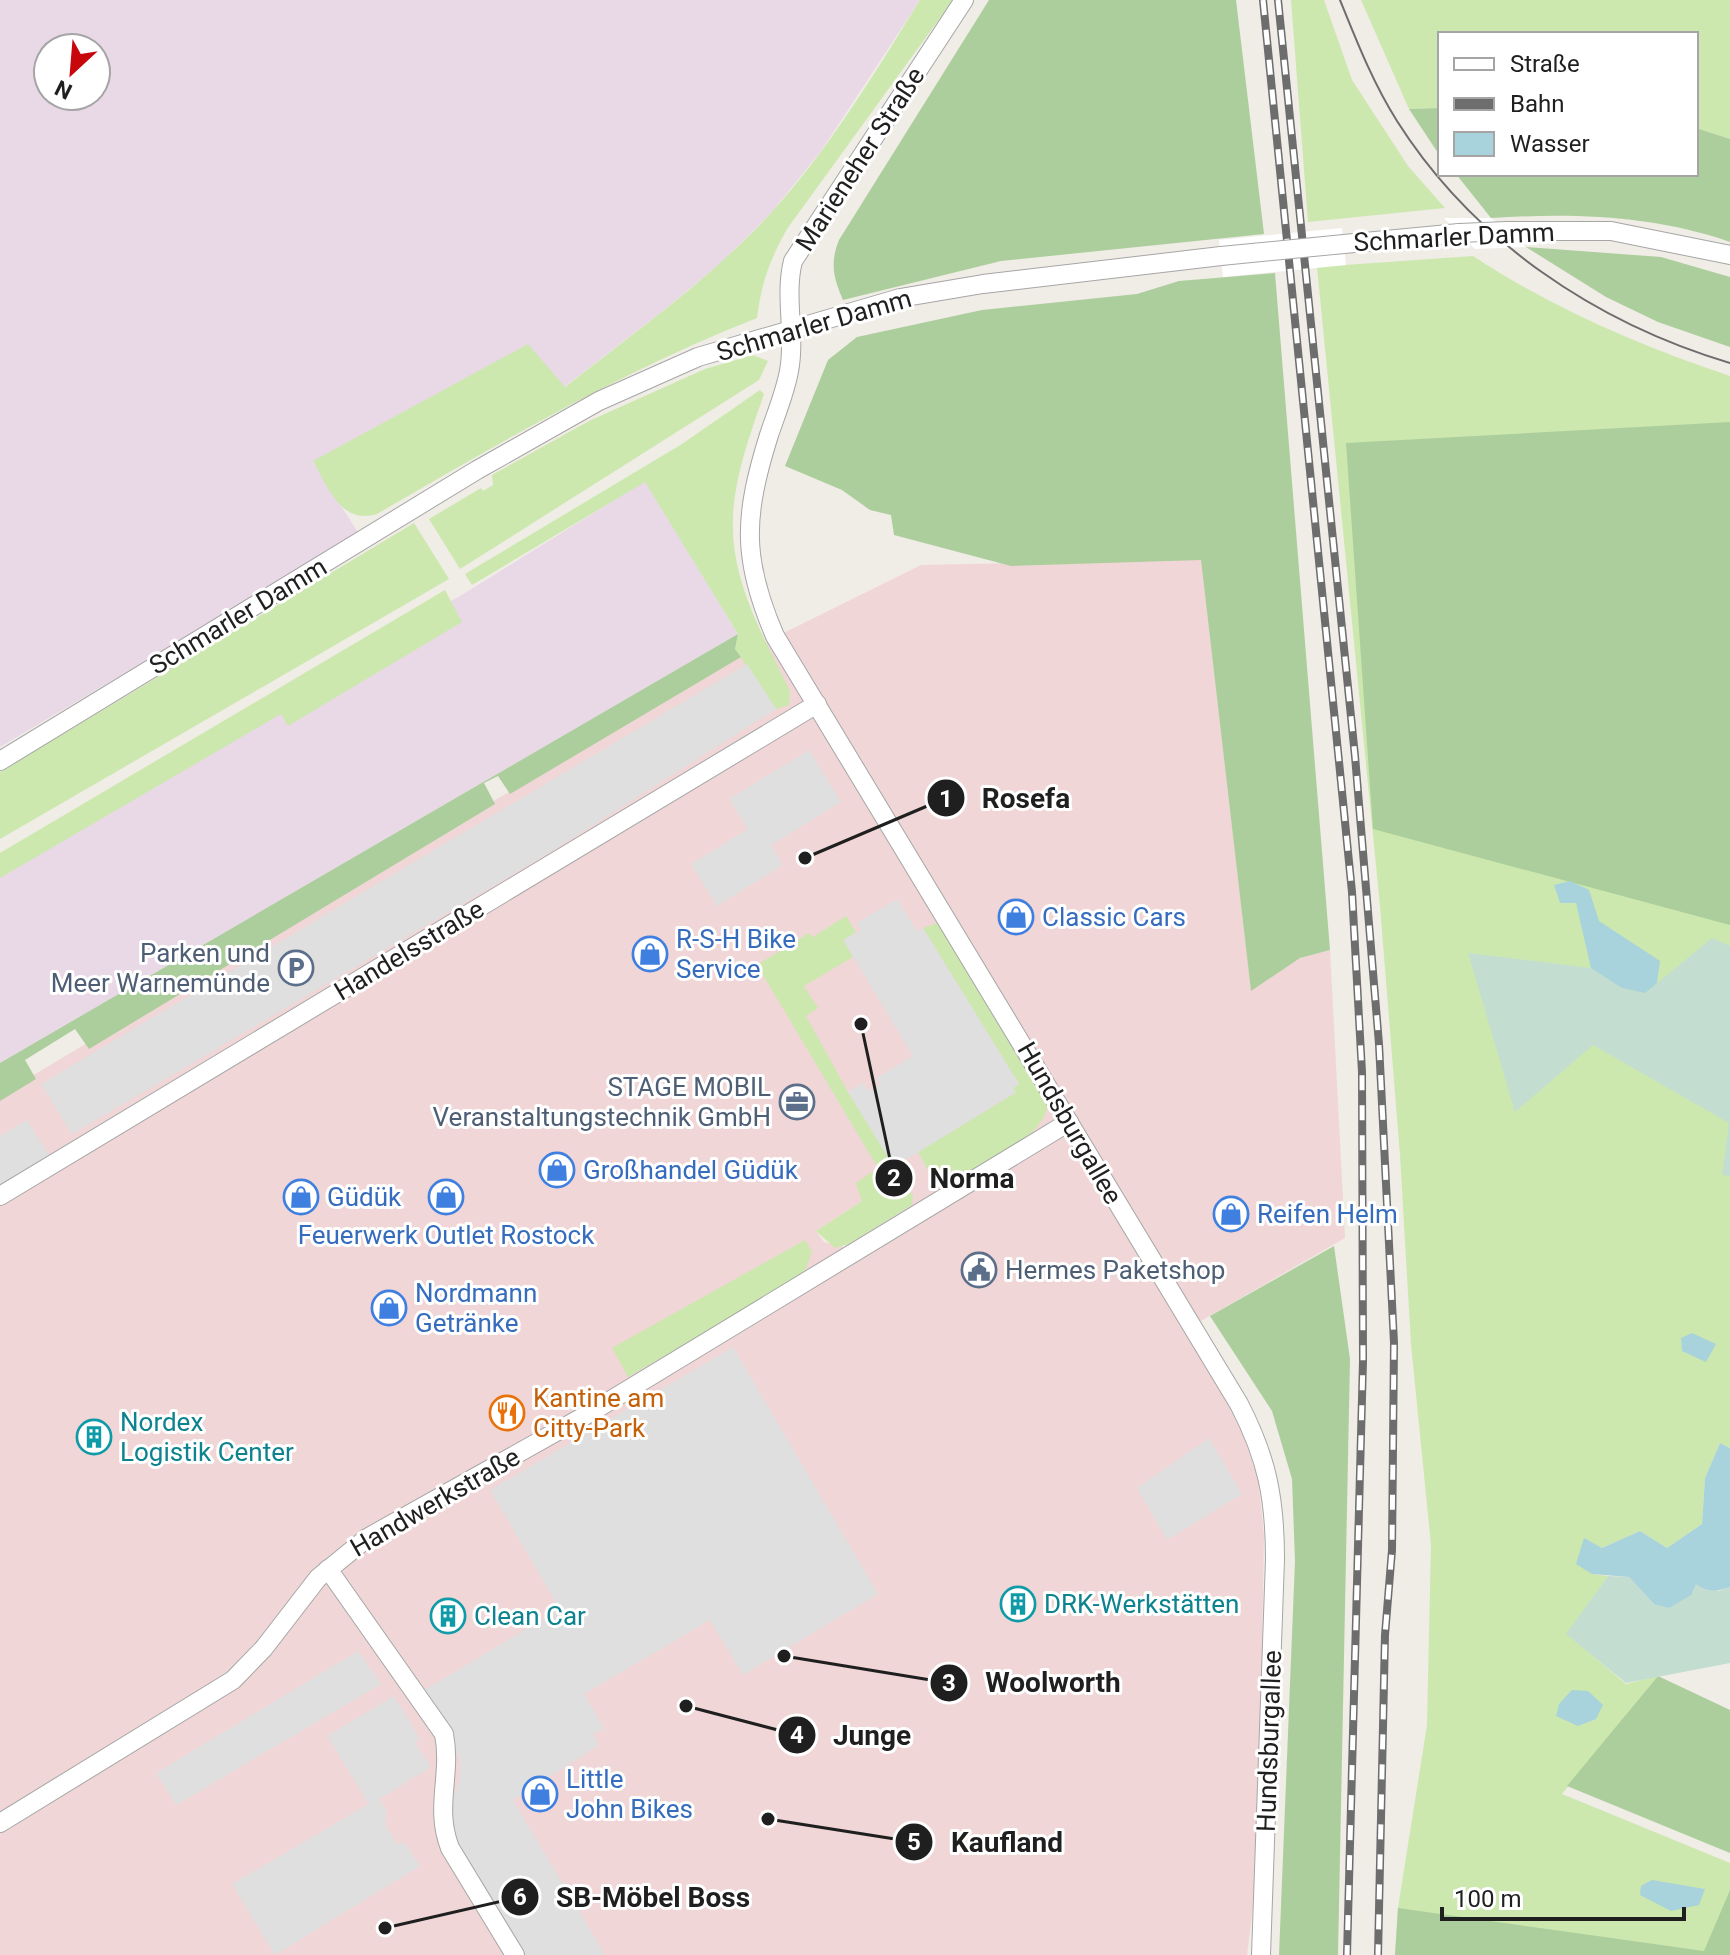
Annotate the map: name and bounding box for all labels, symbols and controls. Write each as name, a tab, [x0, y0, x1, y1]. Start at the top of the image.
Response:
north arrow	[32, 32, 112, 112]
legend	[1438, 32, 1698, 176]
text: Straße	[1510, 50, 1580, 78]
street label: Marieneher Straße	[789, 62, 931, 256]
text: N	[51, 75, 76, 104]
text: Bahn	[1510, 90, 1564, 118]
text: Wasser	[1510, 130, 1590, 158]
street label: Schmarler Damm	[1353, 217, 1555, 257]
street label: Schmarler Damm	[713, 283, 915, 367]
street label: Schmarler Damm	[144, 551, 332, 681]
callout: Rosefa	[926, 772, 1086, 824]
text: Rosefa	[982, 782, 1070, 815]
text: 1	[939, 785, 953, 813]
street label: Handelsstraße	[329, 894, 489, 1006]
shop icon: Classic Cars	[997, 898, 1035, 936]
place label: Classic Cars	[1042, 902, 1186, 932]
place label: R-S-H Bike Service	[676, 924, 796, 984]
shop icon: R-S-H Bike Service	[631, 935, 669, 973]
place label: Parken und Meer Warnemünde	[51, 938, 270, 998]
parking icon: Parken und Meer Warnemünde	[277, 949, 315, 987]
street label: Hundsburgallee	[1012, 1037, 1128, 1209]
place label: STAGE MOBIL Veranstaltungstechnik GmbH	[433, 1072, 771, 1132]
office icon: STAGE MOBIL Veranstaltungstechnik GmbH	[778, 1083, 816, 1121]
shop icon: Großhandel Güdük	[538, 1151, 576, 1189]
callout: Norma	[874, 1152, 1031, 1204]
place label: Großhandel Güdük	[583, 1155, 799, 1185]
text: Norma	[929, 1162, 1015, 1195]
text: 2	[887, 1164, 901, 1192]
shop icon: Güdük	[282, 1178, 320, 1216]
shop icon: Feuerwerk Outlet Rostock	[427, 1178, 465, 1216]
place label: Güdük	[327, 1182, 402, 1212]
shop icon: Reifen Helm	[1212, 1195, 1250, 1233]
place label: Reifen Helm	[1257, 1199, 1398, 1229]
place label: Feuerwerk Outlet Rostock	[298, 1220, 595, 1250]
public building icon: Hermes Paketshop	[960, 1251, 998, 1289]
place label: Hermes Paketshop	[1005, 1255, 1225, 1285]
place label: Nordmann Getränke	[415, 1278, 537, 1338]
shop icon: Nordmann Getränke	[370, 1289, 408, 1327]
place label: Kantine am Citty-Park	[533, 1383, 664, 1443]
restaurant icon: Kantine am Citty-Park	[488, 1394, 526, 1432]
place label: Nordex Logistik Center	[120, 1407, 294, 1467]
building icon: Nordex Logistik Center	[75, 1418, 113, 1456]
street label: Handwerkstraße	[345, 1441, 525, 1563]
building icon: DRK-Werkstätten	[999, 1585, 1037, 1623]
place label: DRK-Werkstätten	[1044, 1589, 1239, 1619]
building icon: Clean Car	[429, 1597, 467, 1635]
place label: Clean Car	[474, 1601, 586, 1631]
street label: Hundsburgallee	[1251, 1650, 1287, 1832]
callout: Woolworth	[929, 1657, 1136, 1709]
text: Woolworth	[985, 1666, 1121, 1699]
text: 3	[942, 1669, 956, 1697]
callout: Junge	[777, 1709, 927, 1761]
text: Junge	[833, 1719, 911, 1752]
text: 4	[790, 1721, 804, 1749]
place label: Little John Bikes	[566, 1764, 693, 1824]
shop icon: Little John Bikes	[521, 1775, 559, 1813]
callout: Kaufland	[894, 1816, 1079, 1868]
text: Kaufland	[951, 1826, 1063, 1859]
text: 5	[907, 1828, 921, 1856]
callout: SB-Möbel Boss	[500, 1871, 766, 1923]
scale bar	[1442, 1871, 1684, 1921]
text: SB-Möbel Boss	[556, 1881, 750, 1914]
text: 6	[513, 1883, 527, 1911]
text: 100 m	[1454, 1885, 1521, 1913]

